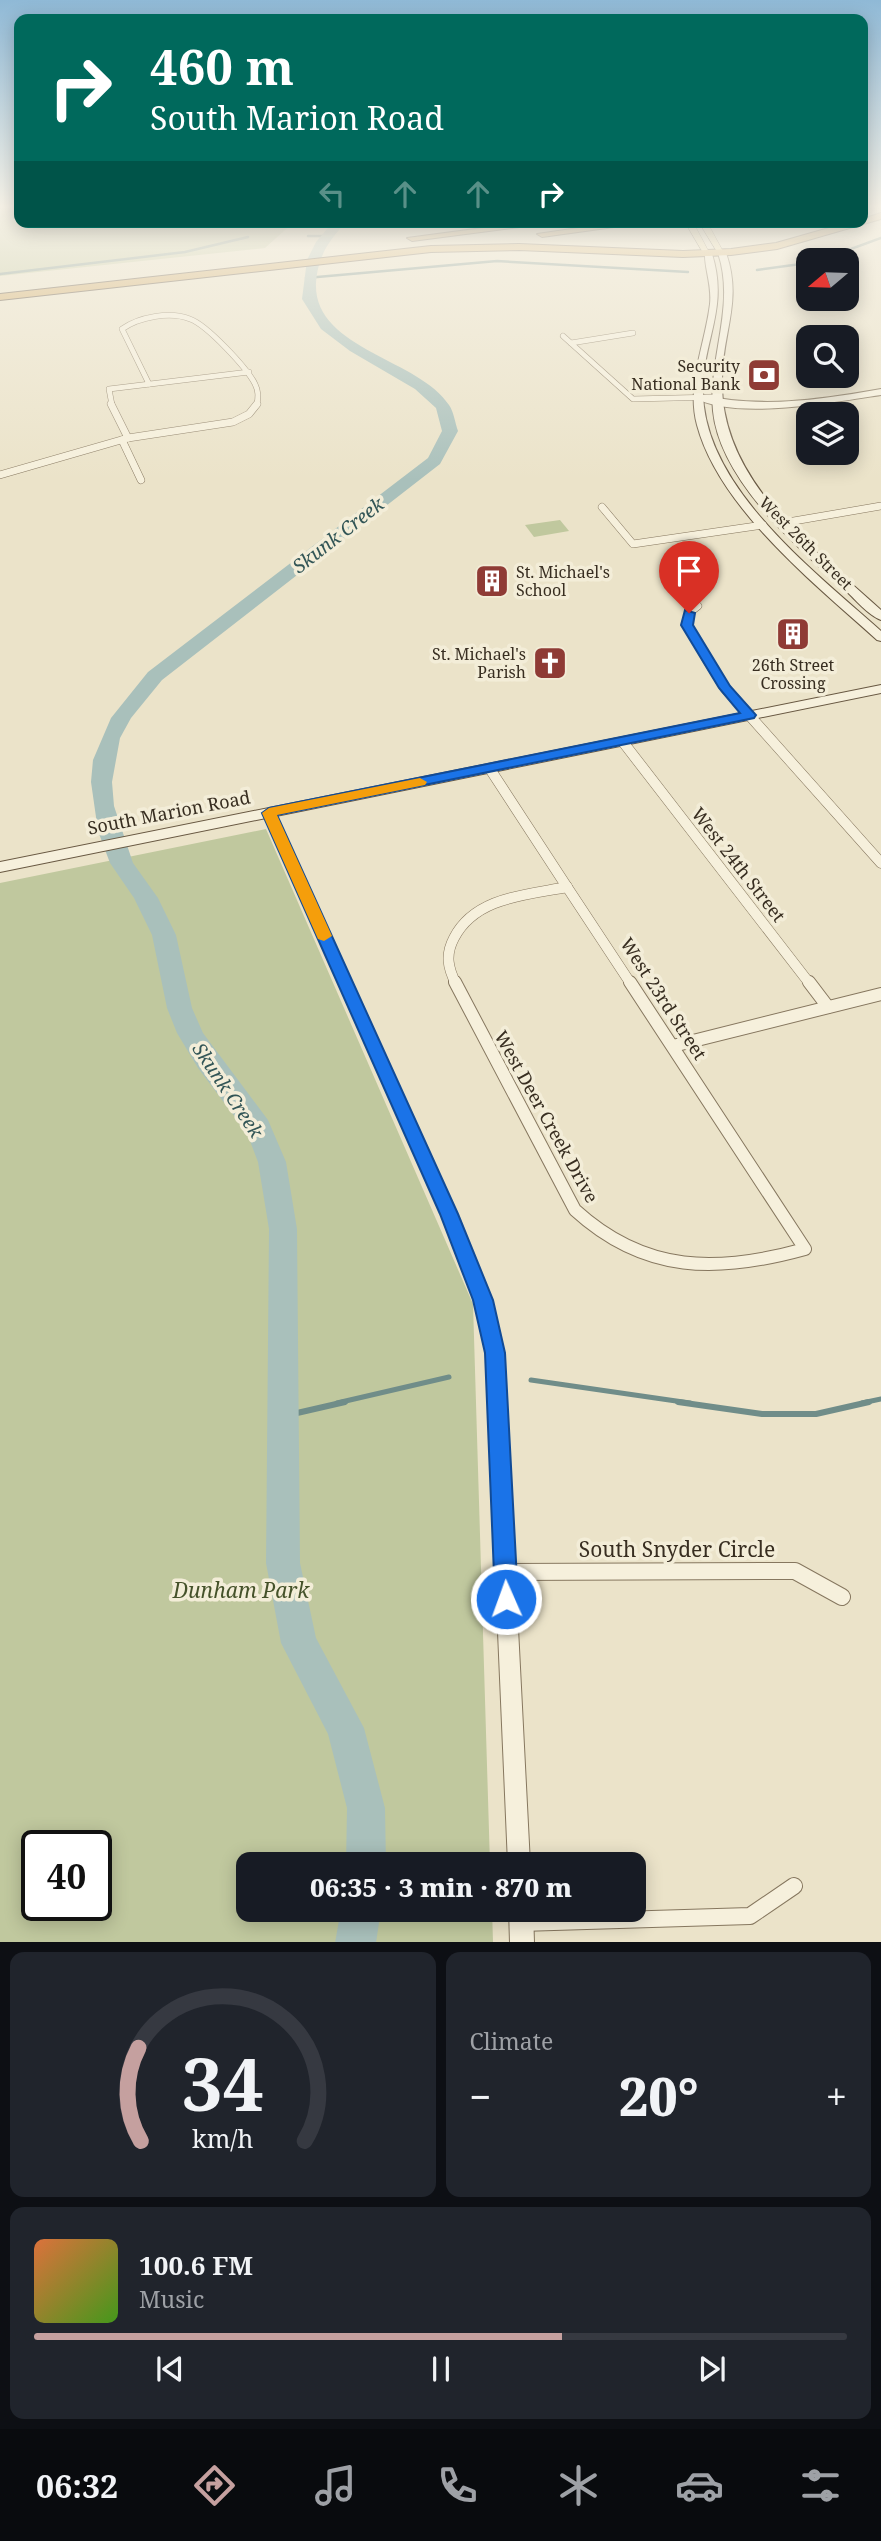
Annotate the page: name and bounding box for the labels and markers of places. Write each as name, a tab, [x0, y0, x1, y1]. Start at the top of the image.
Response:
place label: Security National Bank	[631, 355, 741, 395]
bank icon: Security National Bank	[745, 356, 783, 394]
pin	[659, 541, 719, 613]
place label: St. Michael's School	[516, 561, 610, 601]
building icon: St. Michael's School	[473, 562, 511, 600]
building icon: 26th Street Crossing	[774, 615, 812, 653]
place label: St. Michael's Parish	[432, 643, 526, 683]
church icon: St. Michael's Parish	[531, 644, 569, 682]
place label: 26th Street Crossing	[752, 654, 835, 694]

